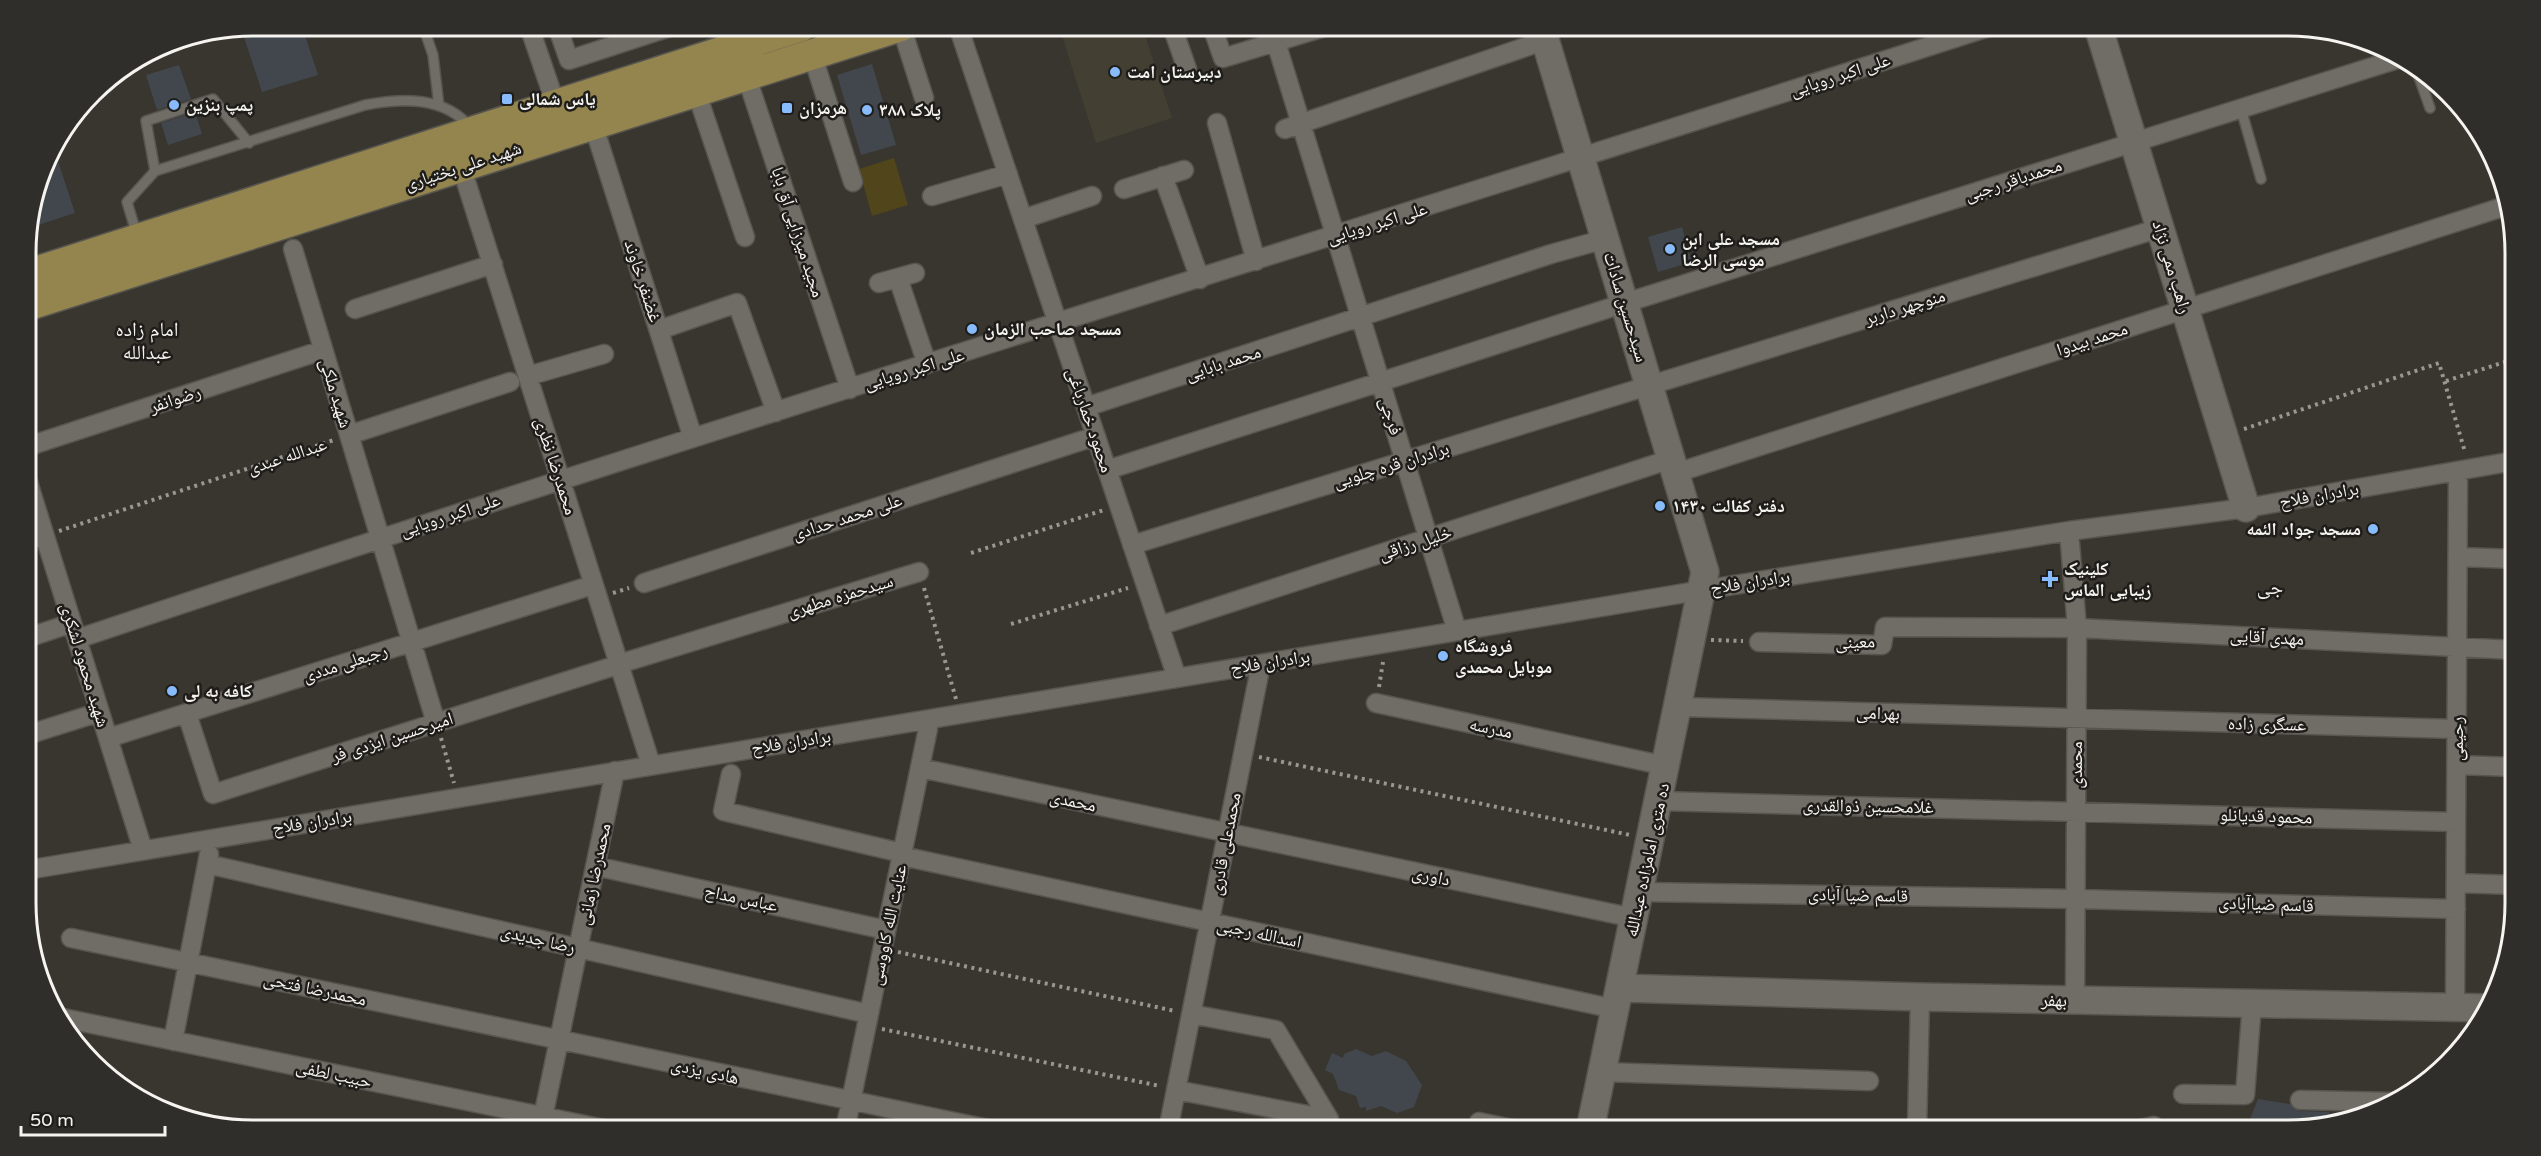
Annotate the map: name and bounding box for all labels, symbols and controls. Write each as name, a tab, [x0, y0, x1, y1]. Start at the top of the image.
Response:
street label: علی اکبر رویایی	[1787, 48, 1893, 102]
place label: دبیرستان امت	[1127, 61, 1222, 83]
marker: دبیرستان امت	[1108, 65, 1122, 79]
place label: یاس شمالی	[519, 88, 596, 110]
marker: یاس شمالی	[500, 92, 514, 106]
place label: پمپ بنزین	[186, 94, 253, 116]
place label: هرمزان	[799, 97, 847, 119]
marker: پمپ بنزین	[167, 98, 181, 112]
place label: پلاک ۳۸۸	[879, 99, 941, 121]
marker: هرمزان	[780, 101, 794, 115]
marker: پلاک ۳۸۸	[860, 103, 874, 117]
street label: شهید علی بختیاری	[402, 137, 524, 195]
street label: محمدباقر رجبی	[1961, 154, 2065, 206]
street label: مجید میرزایی آق بابا	[767, 164, 829, 300]
street label: علی اکبر رویایی	[1324, 197, 1430, 249]
street label: راهب ممی نژاد	[2147, 218, 2197, 316]
place label: مسجد علی ابن موسی الرضا	[1682, 228, 1780, 271]
street label: غضنفر خاوند	[619, 237, 667, 325]
marker: مسجد علی ابن موسی الرضا	[1663, 242, 1677, 256]
street label: سیدحسین سادات	[1599, 249, 1653, 365]
street label: منوچهر داربر	[1861, 284, 1948, 330]
street label: محمد بیدوا	[2054, 317, 2130, 361]
district label: امام زاده عبدالله	[116, 318, 178, 365]
place label: مسجد صاحب الزمان	[984, 318, 1122, 340]
marker: مسجد صاحب الزمان	[965, 322, 979, 336]
street label: محمد بابایی	[1182, 340, 1264, 386]
street label: علی اکبر رویایی	[861, 343, 967, 395]
street label: شهید ملکی	[315, 356, 357, 430]
street label: محمود خمارباغی	[1062, 365, 1118, 475]
street label: رضوانفر	[145, 380, 204, 418]
street label: فرجی	[1375, 394, 1407, 438]
street label: محمدرضا نظری	[530, 414, 582, 518]
street label: عبدالله عبدی	[245, 433, 329, 479]
street label: برادران قره چلویی	[1330, 437, 1452, 493]
street label: برادران فلاح	[2277, 477, 2361, 514]
street label: علی اکبر رویایی	[397, 488, 503, 542]
street label: علی محمد حدادی	[789, 489, 905, 545]
place label: دفتر کفالت ۱۴۳۰	[1672, 495, 1785, 517]
marker: دفتر کفالت ۱۴۳۰	[1653, 499, 1667, 513]
place label: مسجد جواد الئمه	[2247, 518, 2361, 540]
street label: خلیل رزاقی	[1376, 521, 1454, 565]
marker: مسجد جواد الئمه	[2366, 522, 2380, 536]
place label: کلینیک زیبایی الماس	[2064, 558, 2152, 601]
street label: برادران فلاح	[1709, 565, 1792, 600]
street label: سیدحمزه مطهری	[784, 569, 896, 623]
marker: کلینیک زیبایی الماس	[2041, 570, 2059, 588]
district label: جی	[2257, 576, 2284, 600]
street label: شهید محمود لشکری	[56, 600, 114, 730]
street label: مهدی آقایی	[2229, 624, 2305, 650]
street label: معینی	[1835, 630, 1875, 654]
place label: فروشگاه موبایل محمدی	[1455, 635, 1552, 678]
street label: رجبعلی مددی	[300, 639, 390, 687]
street label: برادران فلاح	[1229, 645, 1312, 680]
marker: فروشگاه موبایل محمدی	[1436, 649, 1450, 663]
place label: کافه به لی	[184, 680, 252, 702]
marker: کافه به لی	[165, 684, 179, 698]
street label: بهرامی	[1856, 701, 1900, 725]
street label: امیرحسین ایزدی فر	[327, 707, 456, 767]
street label: عسگری زاده	[2228, 712, 2306, 736]
street label: مدرسه	[1467, 713, 1515, 743]
street label: رحیمی	[2446, 717, 2468, 761]
street label: برادران فلاح	[750, 725, 833, 760]
street label: محمدی	[2065, 741, 2087, 789]
street label: ده متری امامزاده عبدالله	[1620, 781, 1674, 939]
street label: محمدی	[1048, 785, 1098, 817]
street label: محمدعلی قادری	[1204, 791, 1246, 897]
street label: غلامحسین ذوالقدری	[1802, 794, 1934, 818]
street label: محمود قدیانلو	[2219, 803, 2313, 829]
street label: برادران فلاح	[271, 805, 354, 840]
street label: محمدرضا زمانی	[572, 821, 616, 927]
street label: داوری	[1410, 861, 1452, 891]
street label: عنایت‌ الله کاووسی	[864, 863, 912, 987]
street label: عباس مداح	[702, 880, 780, 917]
street label: قاسم ضیا آبادی	[1808, 883, 1908, 908]
street label: قاسم ضیاآبادی	[2218, 891, 2314, 918]
street label: اسدالله رجبی	[1215, 913, 1303, 953]
street label: رضا جدیدی	[498, 920, 578, 958]
street label: محمدرضا فتحی	[261, 967, 369, 1011]
street label: بهفر	[2040, 989, 2067, 1011]
street label: هادی یزدی	[669, 1053, 741, 1089]
street label: حبیب لطفی	[294, 1055, 374, 1093]
scale bar	[21, 1099, 165, 1137]
text: 50 m	[30, 1109, 74, 1131]

